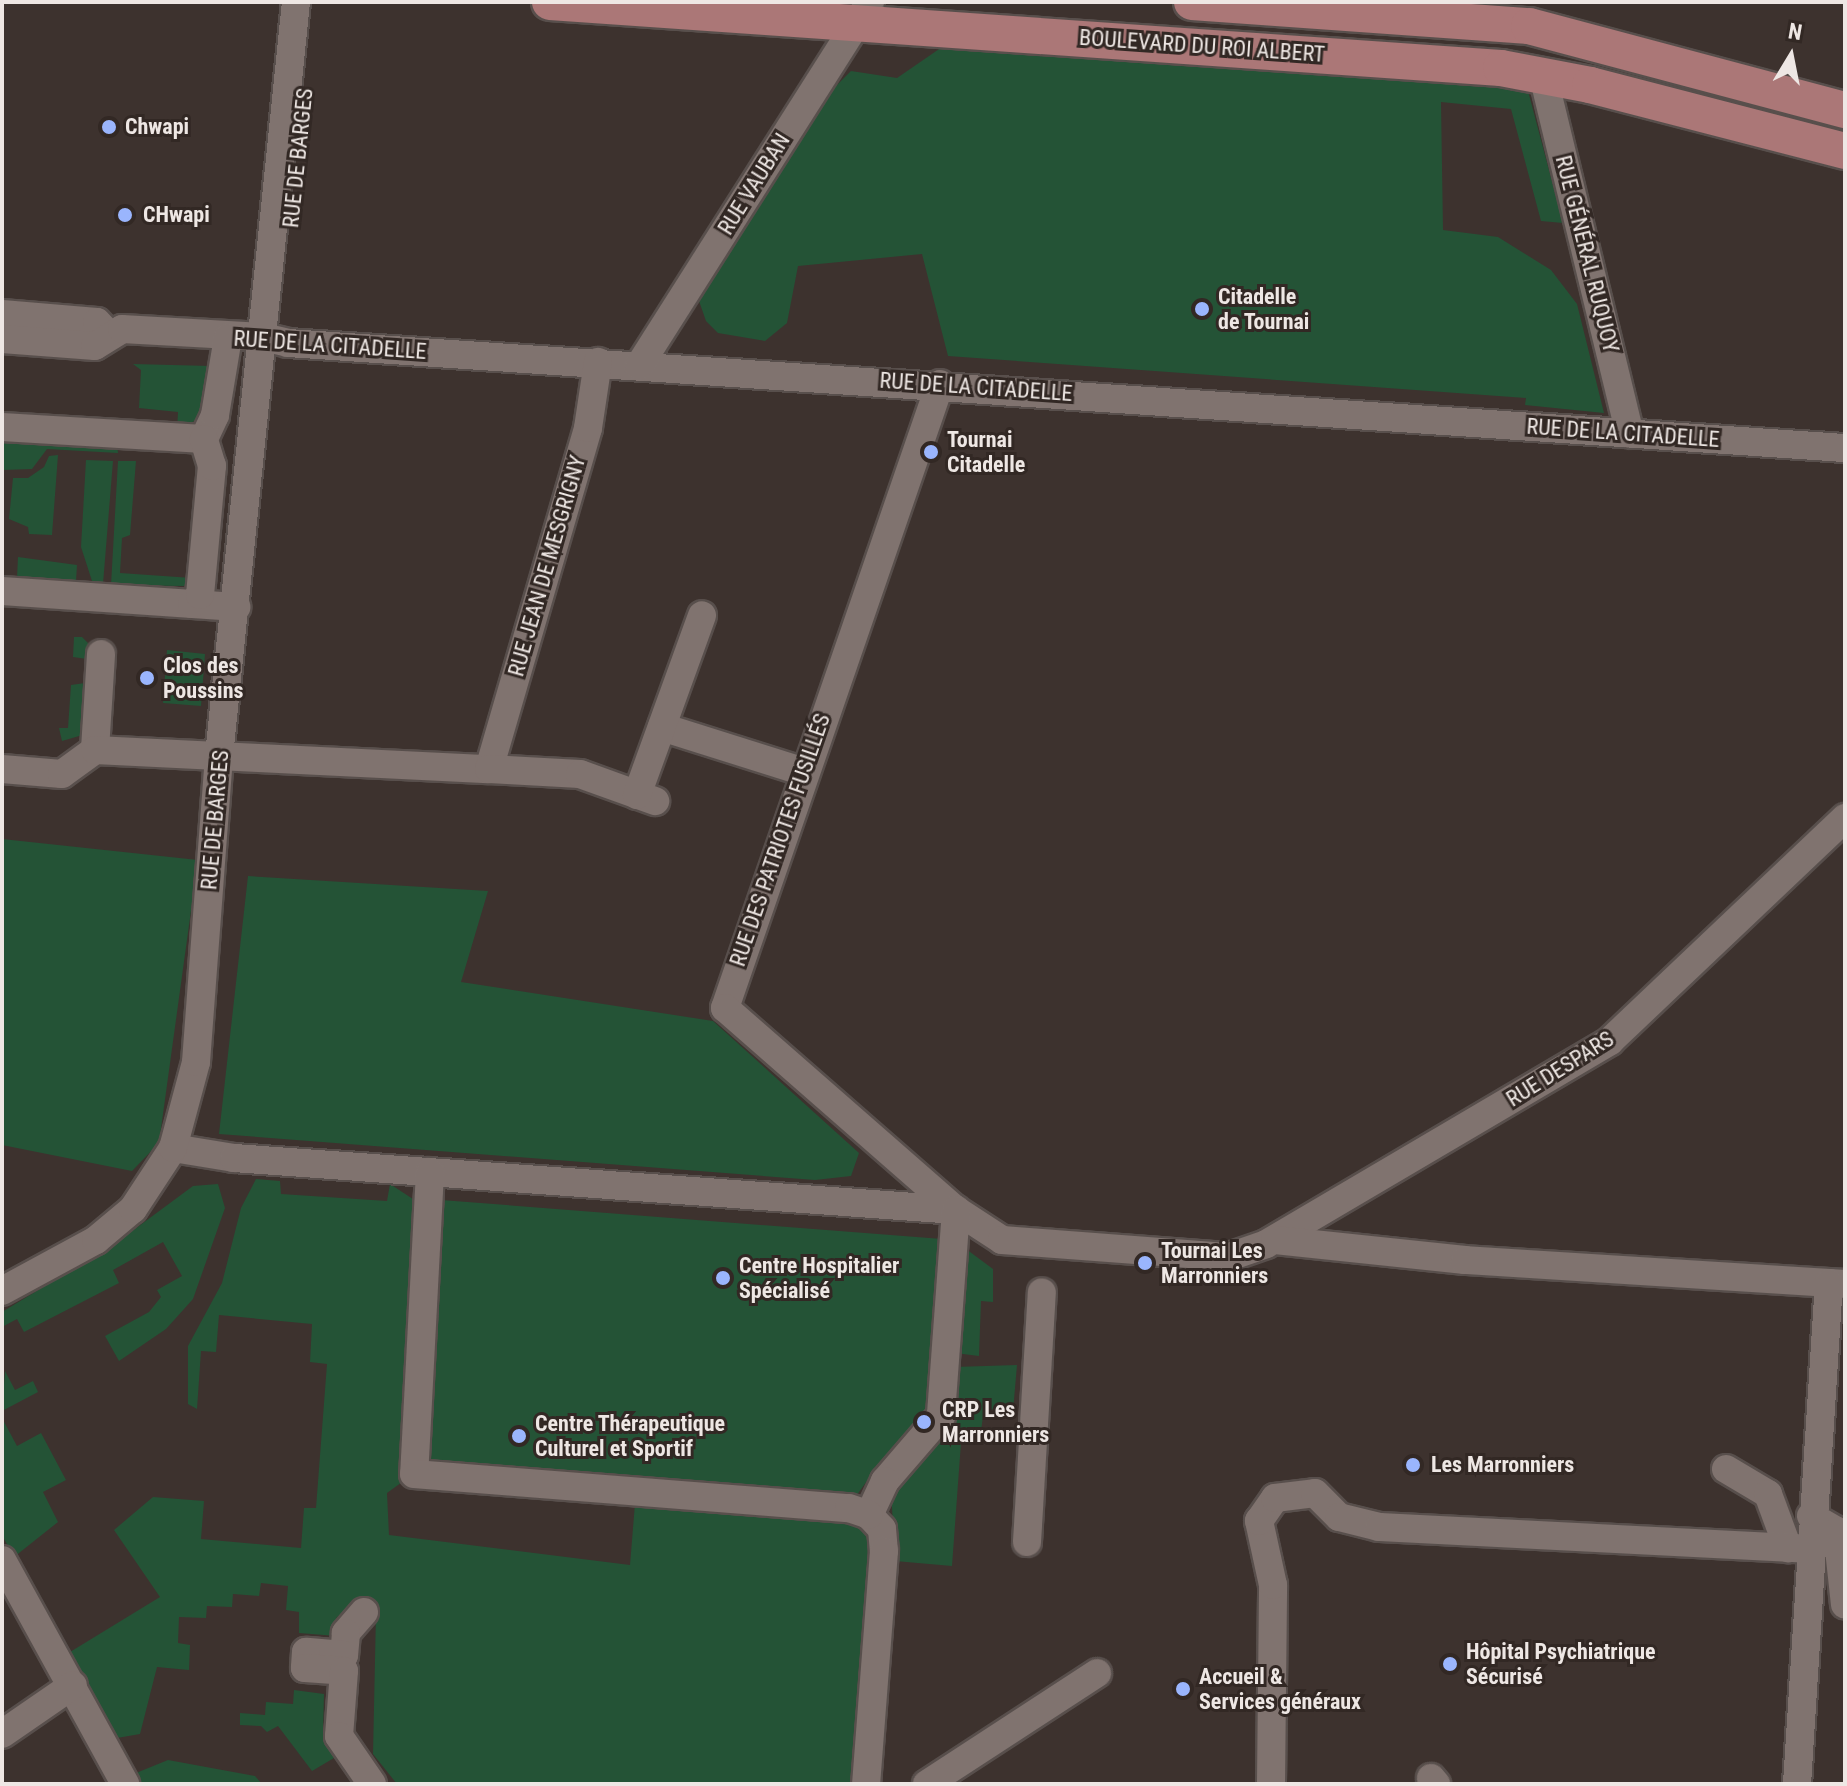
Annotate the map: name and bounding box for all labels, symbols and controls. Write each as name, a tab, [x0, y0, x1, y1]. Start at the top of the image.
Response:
north arrow	[1751, 16, 1831, 96]
text: N	[1786, 18, 1804, 45]
street label: BOULEVARD DU ROI ALBERT	[1078, 24, 1326, 68]
street label: RUE DE BARGES	[278, 87, 318, 229]
place label: Chwapi	[125, 114, 189, 140]
marker: Chwapi	[100, 118, 118, 136]
street label: RUE VAUBAN	[712, 128, 796, 240]
street label: RUE GÉNÉRAL RUQUOY	[1550, 153, 1624, 355]
place label: CHwapi	[143, 202, 210, 228]
marker: CHwapi	[114, 204, 136, 226]
place label: Citadelle de Tournai	[1218, 283, 1310, 334]
marker: Citadelle de Tournai	[1193, 300, 1211, 318]
street label: RUE DE LA CITADELLE	[233, 325, 427, 365]
street label: RUE DE LA CITADELLE	[879, 367, 1073, 407]
street label: RUE DE LA CITADELLE	[1526, 413, 1720, 453]
place label: Tournai Citadelle	[947, 426, 1025, 478]
marker: Tournai Citadelle	[922, 443, 940, 461]
street label: RUE JEAN DE MESGRIGNY	[503, 453, 591, 679]
place label: Clos des Poussins	[163, 652, 243, 704]
marker: Clos des Poussins	[138, 669, 156, 687]
street label: RUE DES PATRIOTES FUSILLÉS	[724, 710, 836, 970]
street label: RUE DE BARGES	[196, 749, 234, 891]
street label: RUE DESPARS	[1502, 1026, 1618, 1112]
place label: Tournai Les Marronniers	[1161, 1237, 1268, 1288]
place label: Centre Hospitalier Spécialisé	[739, 1252, 899, 1304]
marker: Tournai Les Marronniers	[1136, 1254, 1154, 1272]
marker: Centre Hospitalier Spécialisé	[714, 1269, 732, 1287]
place label: CRP Les Marronniers	[942, 1396, 1049, 1448]
place label: Centre Thérapeutique Culturel et Sportif	[535, 1410, 726, 1462]
marker: CRP Les Marronniers	[913, 1411, 935, 1433]
marker: Centre Thérapeutique Culturel et Sportif	[510, 1427, 528, 1445]
place label: Les Marronniers	[1431, 1452, 1574, 1478]
marker: Les Marronniers	[1402, 1454, 1424, 1476]
place label: Hôpital Psychiatrique Sécurisé	[1466, 1638, 1655, 1690]
marker: Hôpital Psychiatrique Sécurisé	[1441, 1655, 1459, 1673]
place label: Accueil & Services généraux	[1199, 1663, 1361, 1714]
marker: Accueil & Services généraux	[1174, 1680, 1192, 1698]

